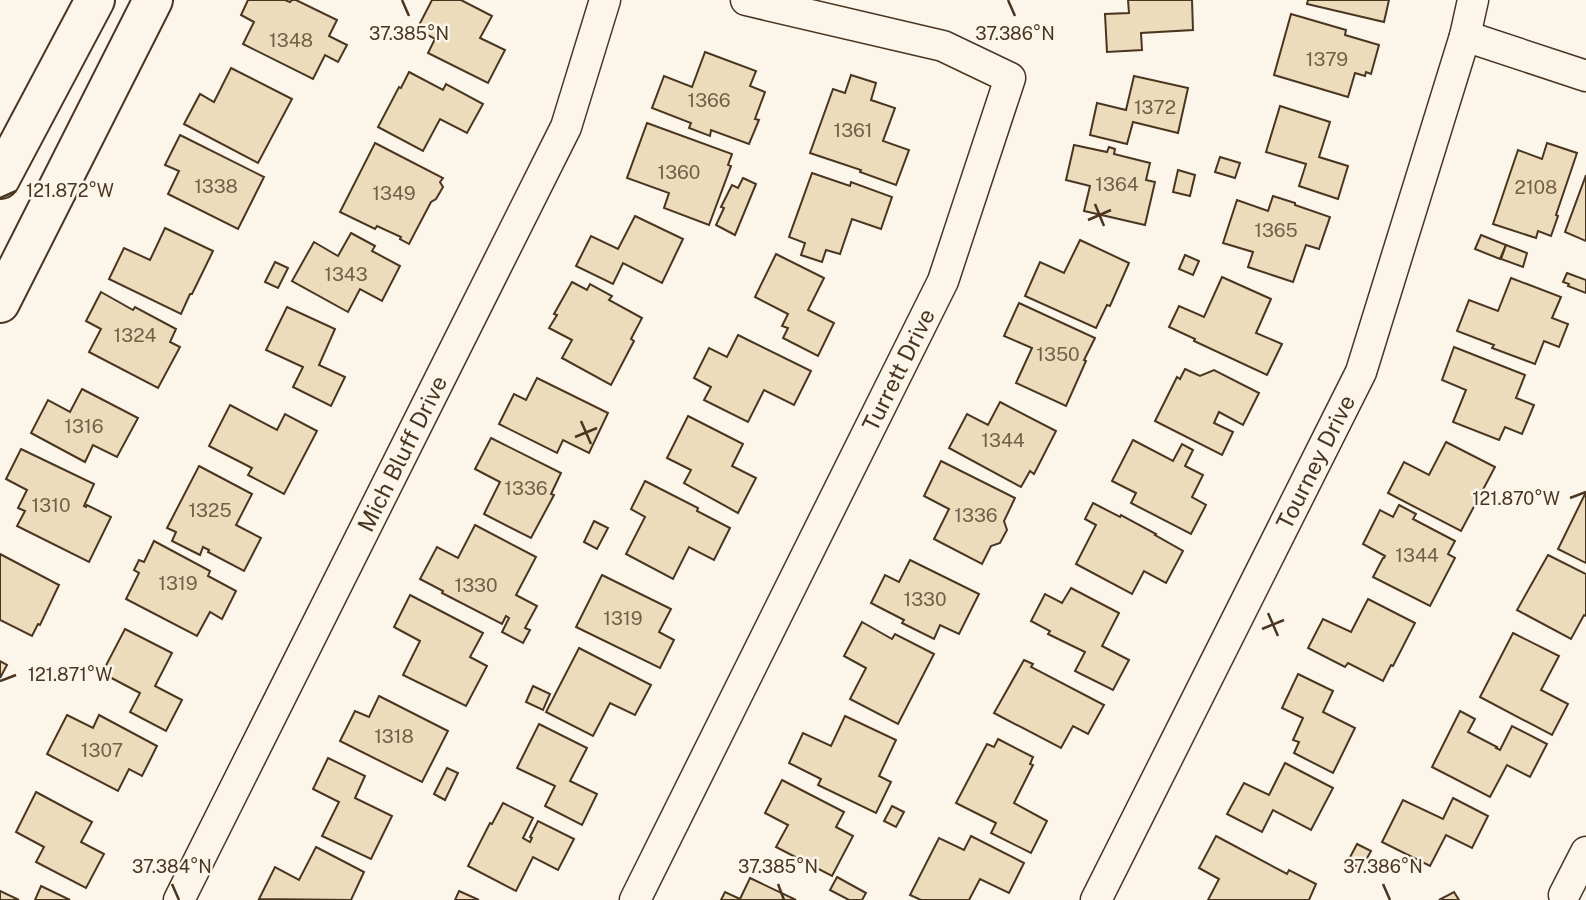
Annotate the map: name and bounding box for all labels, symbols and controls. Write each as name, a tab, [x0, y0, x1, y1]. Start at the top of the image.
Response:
text: 37.385°N	[369, 23, 449, 44]
text: 37.386°N	[975, 23, 1055, 44]
house number: 1348	[269, 29, 313, 51]
house number: 1379	[1306, 48, 1348, 70]
house number: 1366	[687, 89, 731, 111]
house number: 1372	[1134, 96, 1176, 118]
house number: 1361	[833, 119, 873, 141]
house number: 1360	[658, 161, 700, 183]
house number: 1364	[1095, 173, 1139, 195]
house number: 1338	[194, 175, 238, 197]
house number: 2108	[1515, 176, 1557, 198]
text: 121.872°W	[26, 180, 114, 201]
house number: 1349	[372, 182, 416, 204]
house number: 1365	[1254, 219, 1298, 241]
house number: 1343	[324, 263, 368, 285]
street label: Turrett Drive	[856, 304, 940, 436]
house number: 1324	[114, 324, 157, 346]
house number: 1350	[1036, 343, 1080, 365]
street label: Mich Bluff Drive	[352, 371, 452, 536]
street label: Tourney Drive	[1270, 390, 1360, 533]
house number: 1316	[64, 415, 104, 437]
house number: 1344	[981, 429, 1025, 451]
house number: 1336	[504, 477, 548, 499]
text: 121.870°W	[1472, 488, 1560, 509]
house number: 1310	[31, 494, 71, 516]
house number: 1325	[188, 499, 232, 521]
house number: 1336	[954, 504, 998, 526]
house number: 1344	[1395, 544, 1439, 566]
house number: 1319	[158, 572, 198, 594]
house number: 1330	[454, 574, 498, 596]
house number: 1330	[903, 588, 947, 610]
house number: 1319	[603, 607, 643, 629]
text: 121.871°W	[28, 664, 112, 685]
house number: 1318	[374, 725, 414, 747]
house number: 1307	[81, 739, 123, 761]
text: 37.384°N	[132, 856, 212, 877]
text: 37.385°N	[738, 856, 818, 877]
text: 37.386°N	[1343, 856, 1423, 877]

